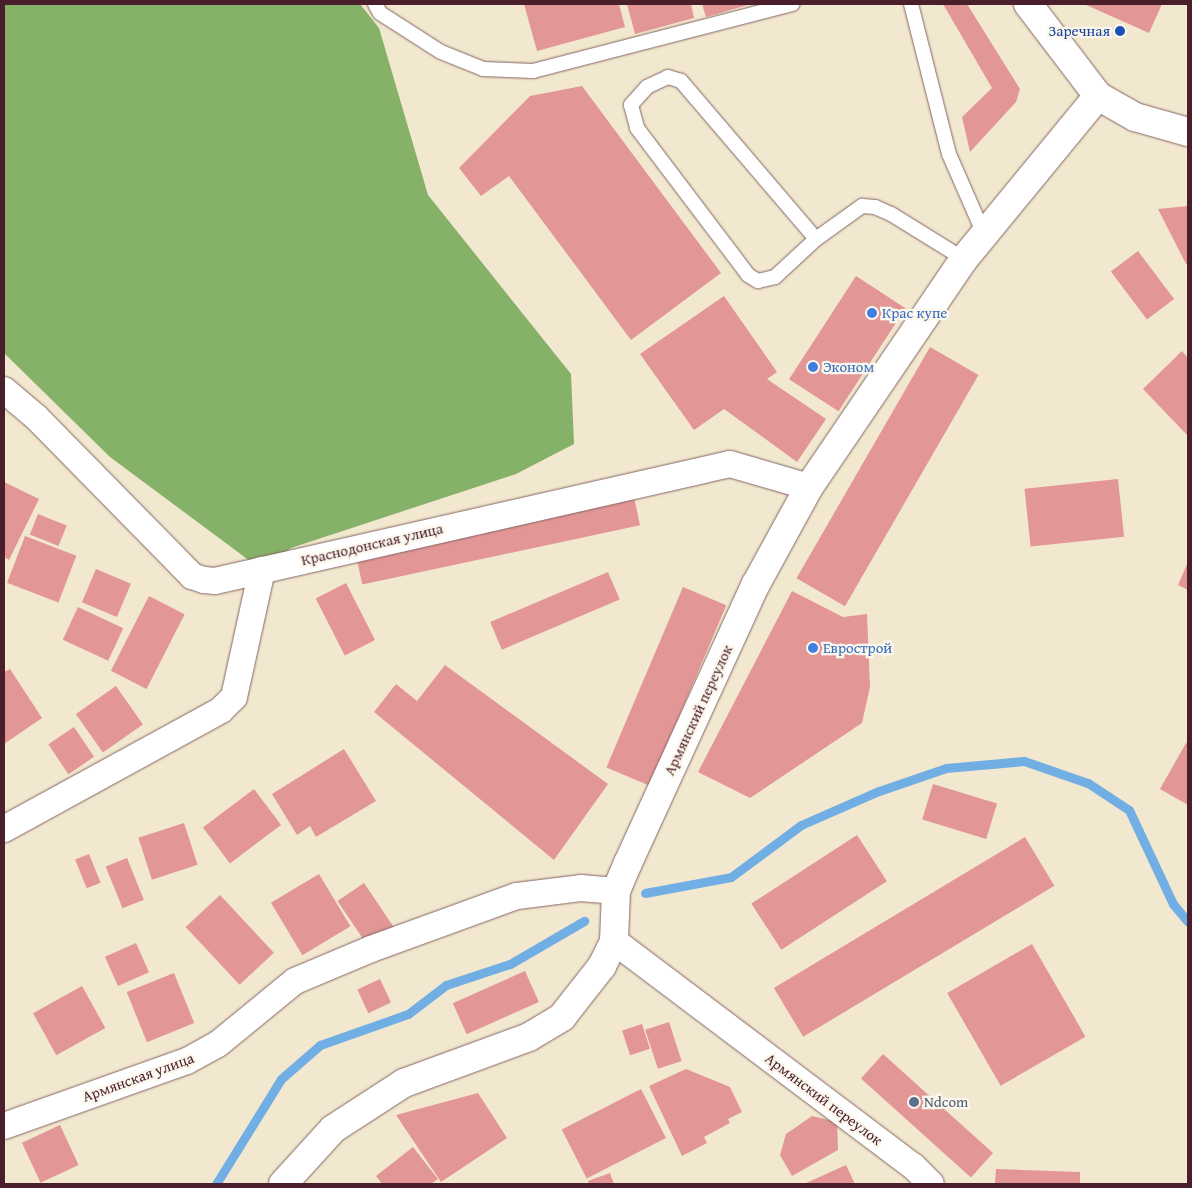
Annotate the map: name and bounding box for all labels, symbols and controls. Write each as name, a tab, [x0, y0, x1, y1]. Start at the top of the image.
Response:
place label: Заречная	[1049, 22, 1110, 40]
marker: Заречная	[1114, 25, 1126, 37]
place label: Крас купе	[882, 304, 947, 322]
marker: Крас купе	[866, 307, 878, 319]
place label: Эконом	[823, 358, 874, 376]
marker: Эконом	[807, 361, 819, 373]
street label: Краснодонская улица	[299, 519, 445, 569]
place label: Еврострой	[823, 639, 892, 657]
street label: Армянский переулок	[660, 642, 736, 778]
marker: Еврострой	[807, 642, 819, 654]
street label: Армянская улица	[80, 1048, 196, 1106]
street label: Армянский переулок	[762, 1049, 886, 1149]
place label: Ndcom	[924, 1093, 968, 1111]
marker: Ndcom	[908, 1096, 920, 1108]

